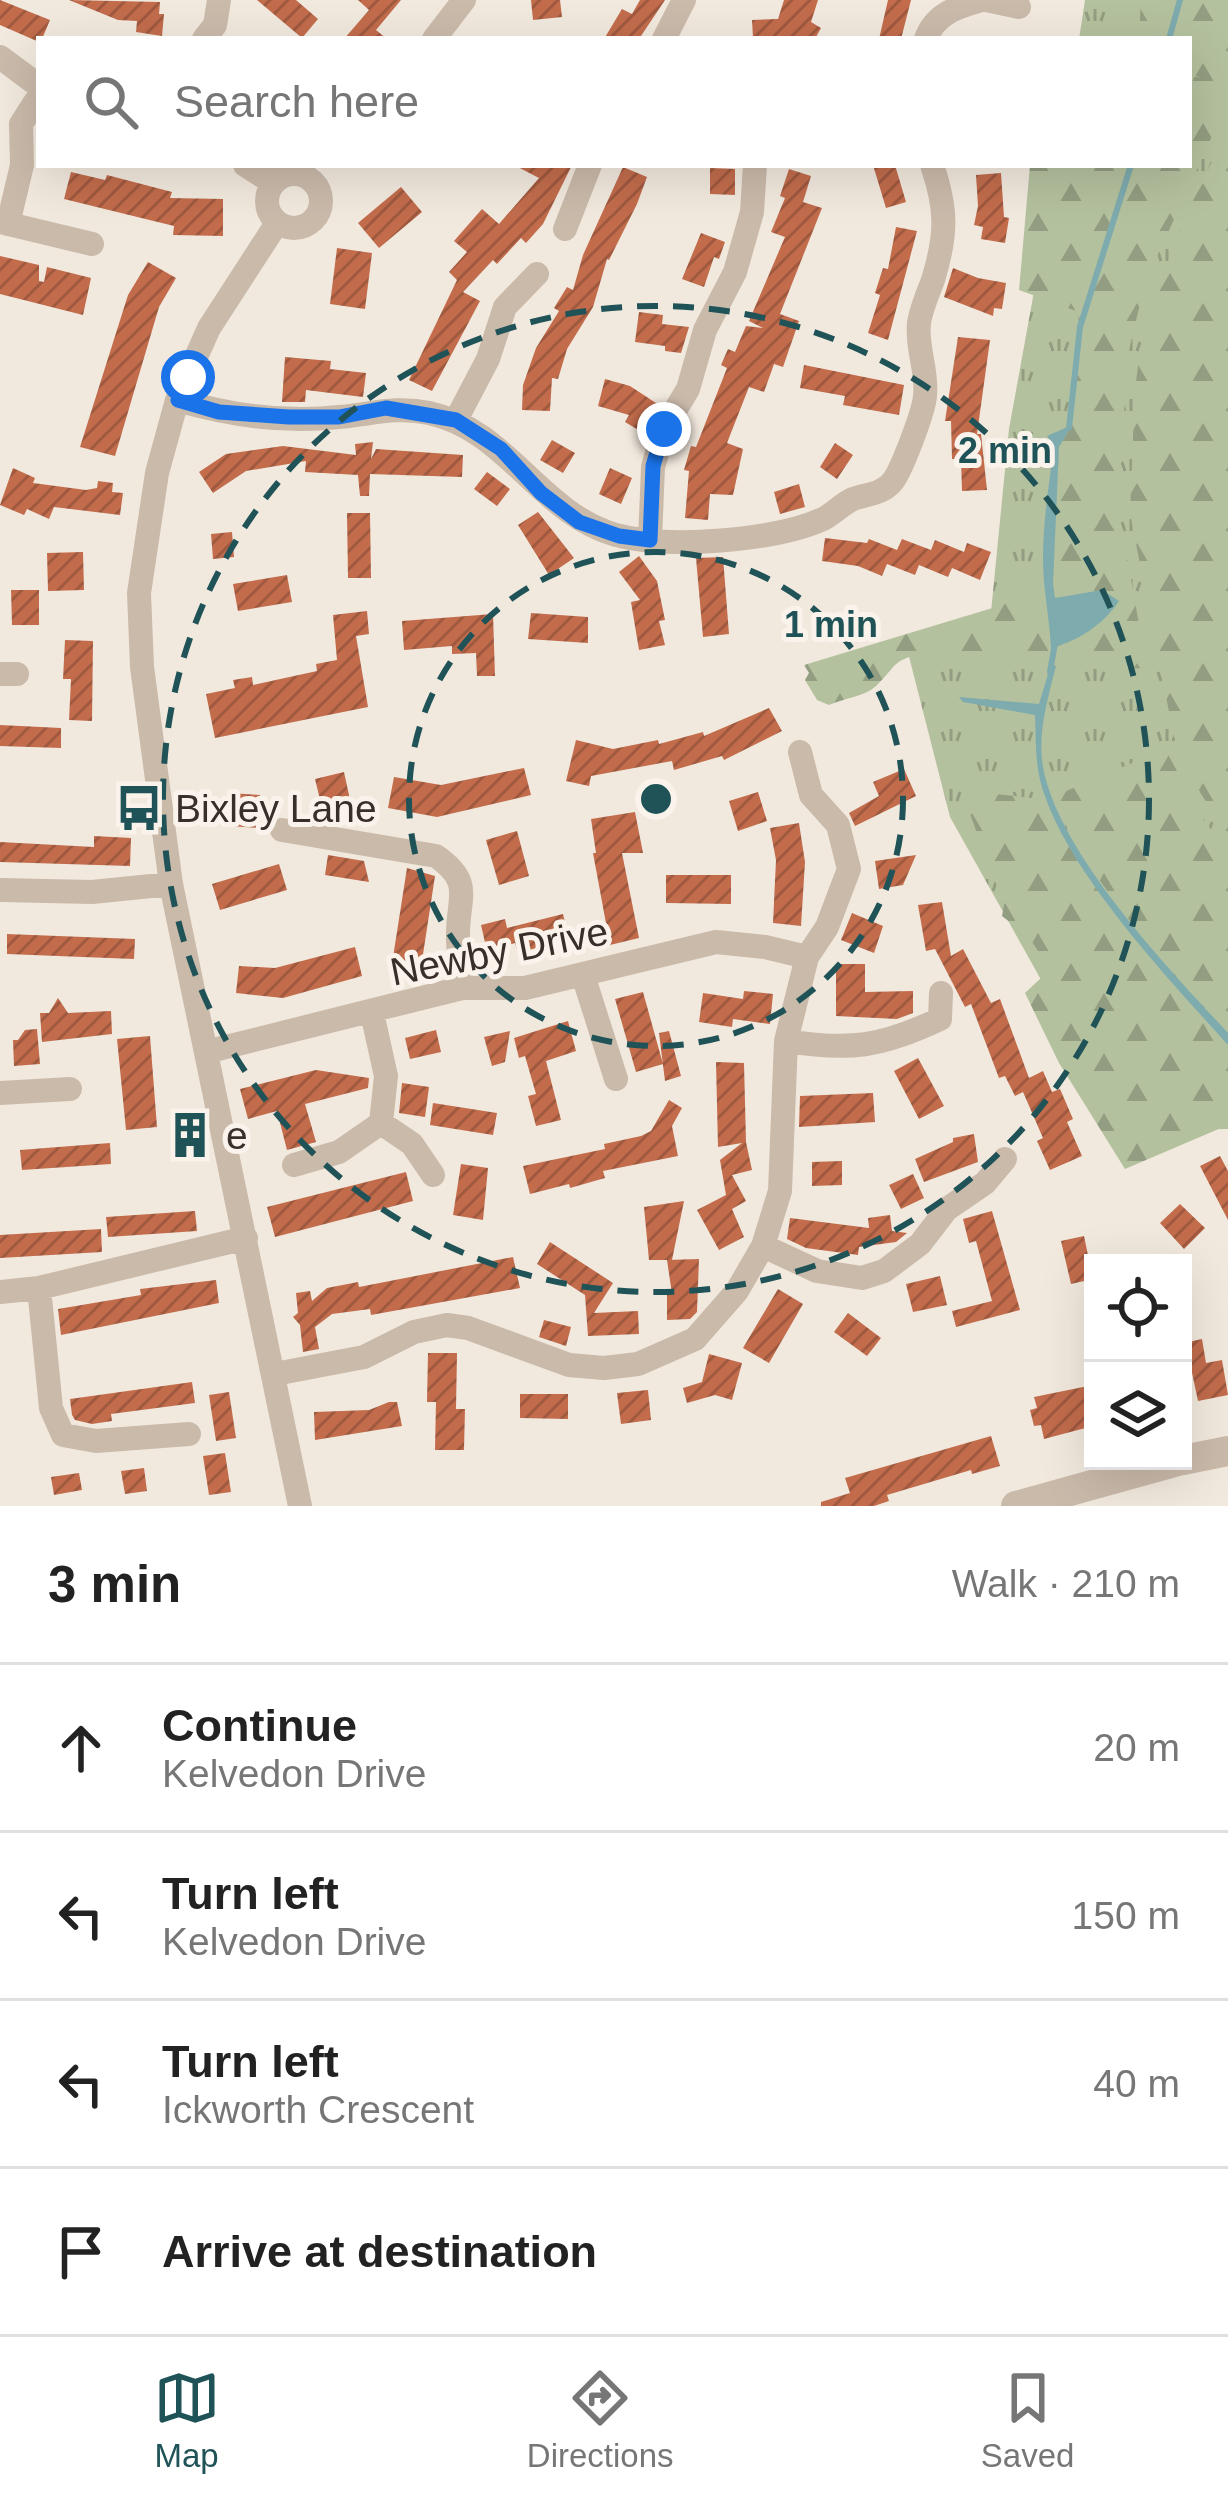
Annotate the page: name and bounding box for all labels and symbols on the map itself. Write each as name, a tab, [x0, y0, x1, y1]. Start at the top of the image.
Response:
route start	[161, 350, 215, 404]
route end	[637, 402, 691, 456]
text: 2 min	[958, 430, 1052, 471]
text: 1 min	[784, 604, 878, 645]
centre of rings	[635, 778, 677, 820]
bus stop icon: Bixley Lane	[114, 783, 164, 833]
place label: Bixley Lane	[175, 787, 377, 830]
street label: Newby Drive	[386, 909, 612, 994]
building icon: e	[165, 1110, 215, 1160]
place label: e	[226, 1114, 248, 1157]

